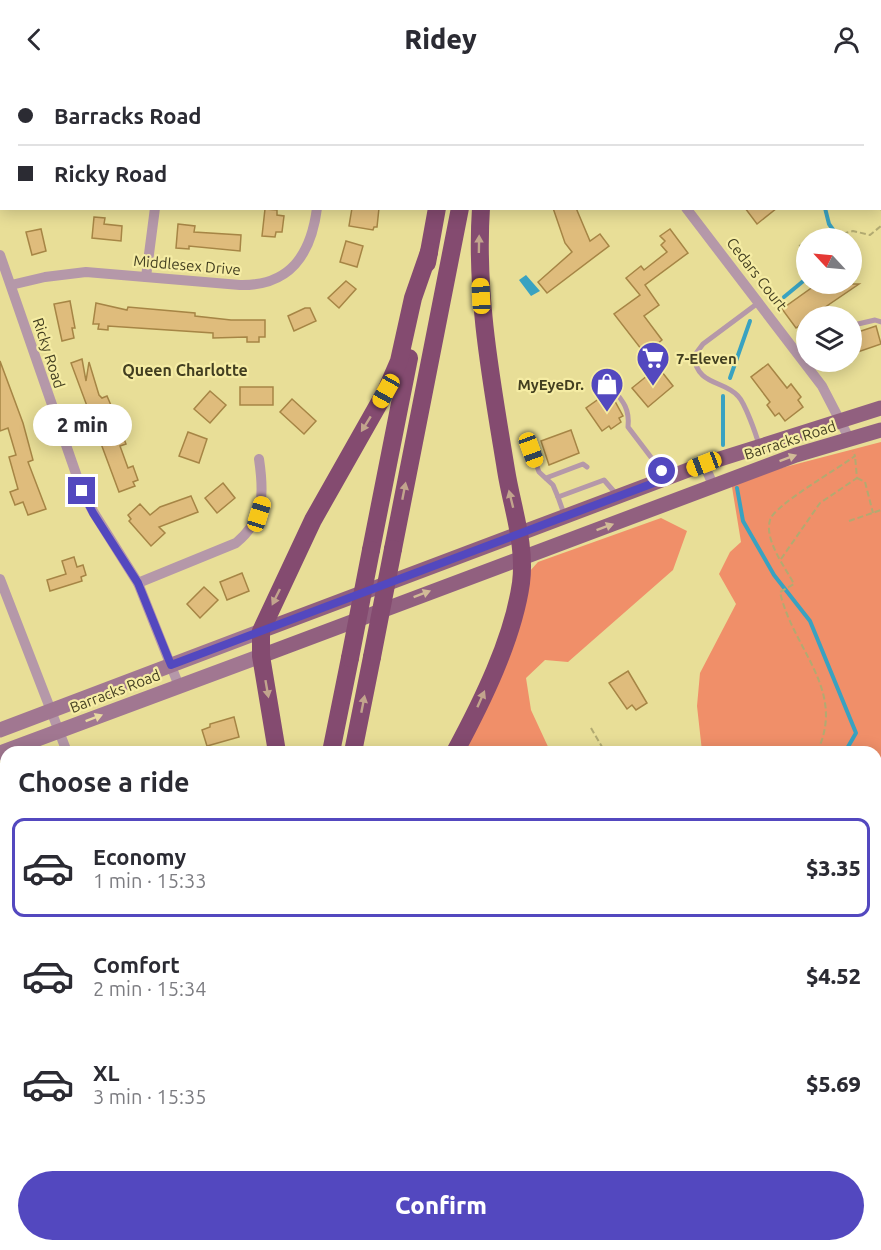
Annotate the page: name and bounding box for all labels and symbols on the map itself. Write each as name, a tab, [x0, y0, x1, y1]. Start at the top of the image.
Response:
north arrow	[796, 228, 862, 294]
one-way arrow	[474, 234, 484, 253]
street label: Cedars Court	[723, 234, 791, 314]
street label: Middlesex Drive	[133, 252, 241, 278]
car	[471, 278, 491, 314]
street label: Ricky Road	[30, 316, 68, 390]
supermarket icon: 7-Eleven	[635, 340, 671, 387]
place label: 7-Eleven	[676, 350, 737, 367]
district label: Queen Charlotte	[122, 361, 248, 379]
shop icon: MyEyeDr.	[589, 366, 625, 413]
car	[369, 371, 403, 411]
place label: MyEyeDr.	[517, 376, 584, 393]
callout: 2 min	[32, 404, 132, 446]
one-way arrow	[361, 416, 372, 432]
street label: Barracks Road	[742, 417, 838, 463]
car	[516, 430, 546, 470]
car	[684, 449, 724, 479]
one-way arrow	[779, 452, 797, 462]
route start	[648, 457, 675, 484]
route end	[68, 477, 95, 504]
one-way arrow	[400, 482, 409, 501]
one-way arrow	[506, 490, 516, 509]
car	[245, 494, 273, 534]
one-way arrow	[596, 522, 614, 532]
one-way arrow	[271, 588, 280, 605]
one-way arrow	[413, 589, 431, 599]
street label: Barracks Road	[67, 666, 163, 716]
one-way arrow	[263, 680, 272, 699]
one-way arrow	[476, 690, 486, 708]
one-way arrow	[359, 694, 368, 713]
one-way arrow	[86, 713, 104, 723]

